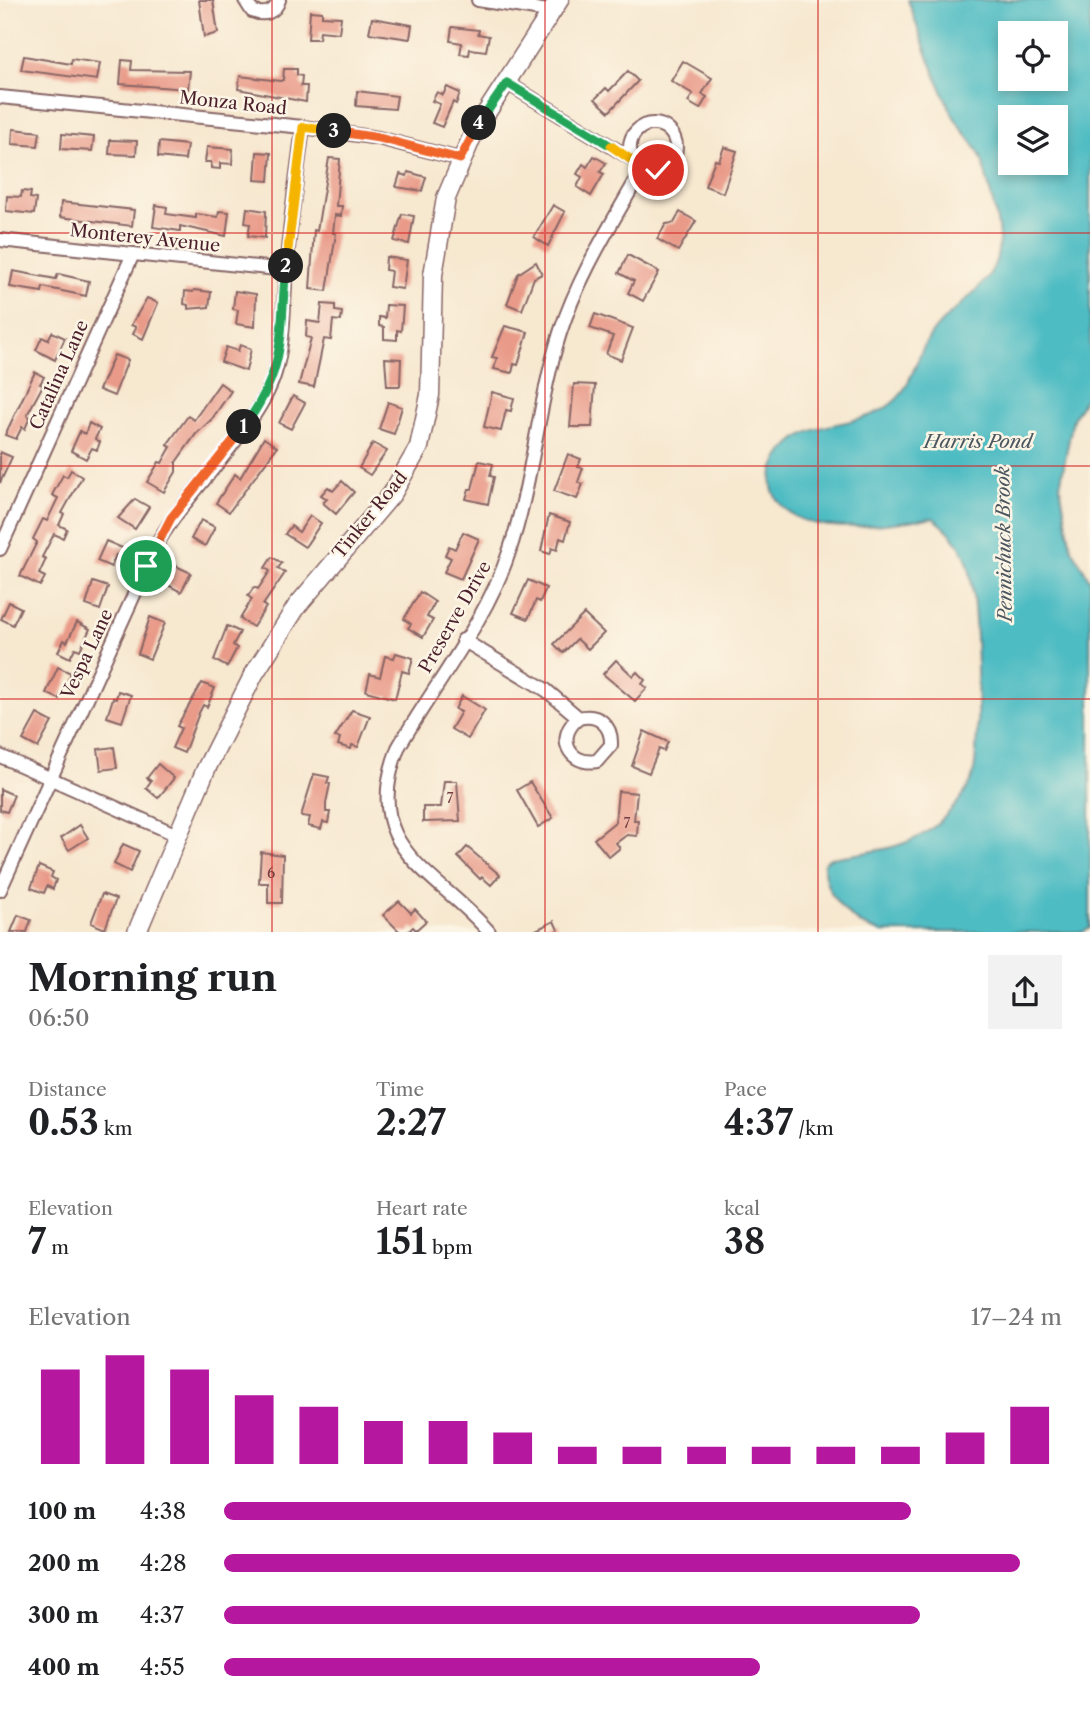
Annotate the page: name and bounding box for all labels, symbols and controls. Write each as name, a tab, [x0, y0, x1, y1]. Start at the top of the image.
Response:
map controls	[998, 21, 1068, 175]
button: locate	[998, 21, 1068, 91]
street label: Monza Road	[178, 86, 288, 120]
button: layers	[998, 105, 1068, 175]
pin: 4	[462, 106, 496, 140]
text: 4	[473, 111, 484, 134]
pin: 3	[316, 114, 352, 148]
text: 3	[328, 119, 339, 142]
pin	[628, 140, 688, 200]
icon: check	[639, 151, 677, 189]
street label: Monterey Avenue	[69, 219, 221, 257]
pin: 2	[268, 248, 304, 284]
text: 2	[280, 254, 291, 277]
street label: Catalina Lane	[25, 317, 93, 433]
pin: 1	[226, 410, 262, 444]
text: 1	[239, 415, 248, 438]
water label: Harris Pond	[922, 430, 1034, 453]
water label: Pennichuck Brook	[991, 466, 1017, 624]
street label: Tinker Road	[328, 467, 412, 563]
pin	[116, 536, 176, 596]
icon: arrive	[127, 547, 165, 585]
street label: Preserve Drive	[414, 557, 496, 677]
street label: Vespa Lane	[56, 605, 117, 704]
house number: 7	[447, 789, 454, 807]
house number: 7	[624, 814, 631, 832]
house number: 6	[267, 864, 275, 882]
text: Morning run	[28, 954, 277, 1001]
button: share	[988, 955, 1062, 1029]
text: 06:50	[28, 1004, 90, 1032]
text: Distance	[28, 1078, 107, 1101]
text: Time	[376, 1078, 424, 1101]
text: Pace	[724, 1078, 767, 1101]
text: 0.53	[28, 1101, 99, 1144]
text: 2:27	[376, 1101, 446, 1144]
text: 4:37	[724, 1101, 793, 1144]
text: km	[99, 1117, 132, 1140]
text: /km	[793, 1117, 834, 1140]
text: Elevation	[28, 1197, 113, 1220]
text: Heart rate	[376, 1197, 468, 1220]
text: kcal	[724, 1197, 760, 1220]
text: 7	[28, 1220, 46, 1263]
text: 151	[376, 1220, 427, 1263]
text: 38	[724, 1220, 765, 1263]
text: m	[46, 1236, 69, 1259]
text: bpm	[427, 1236, 473, 1259]
text: Elevation	[28, 1303, 131, 1331]
text: 17–24 m	[970, 1303, 1062, 1331]
text: 100 m	[28, 1497, 96, 1525]
text: 4:38	[140, 1497, 186, 1525]
text: 200 m	[28, 1549, 100, 1577]
text: 4:28	[140, 1549, 187, 1577]
text: 300 m	[28, 1601, 99, 1629]
text: 4:37	[140, 1601, 184, 1629]
text: 400 m	[28, 1653, 100, 1681]
text: 4:55	[140, 1653, 185, 1681]

